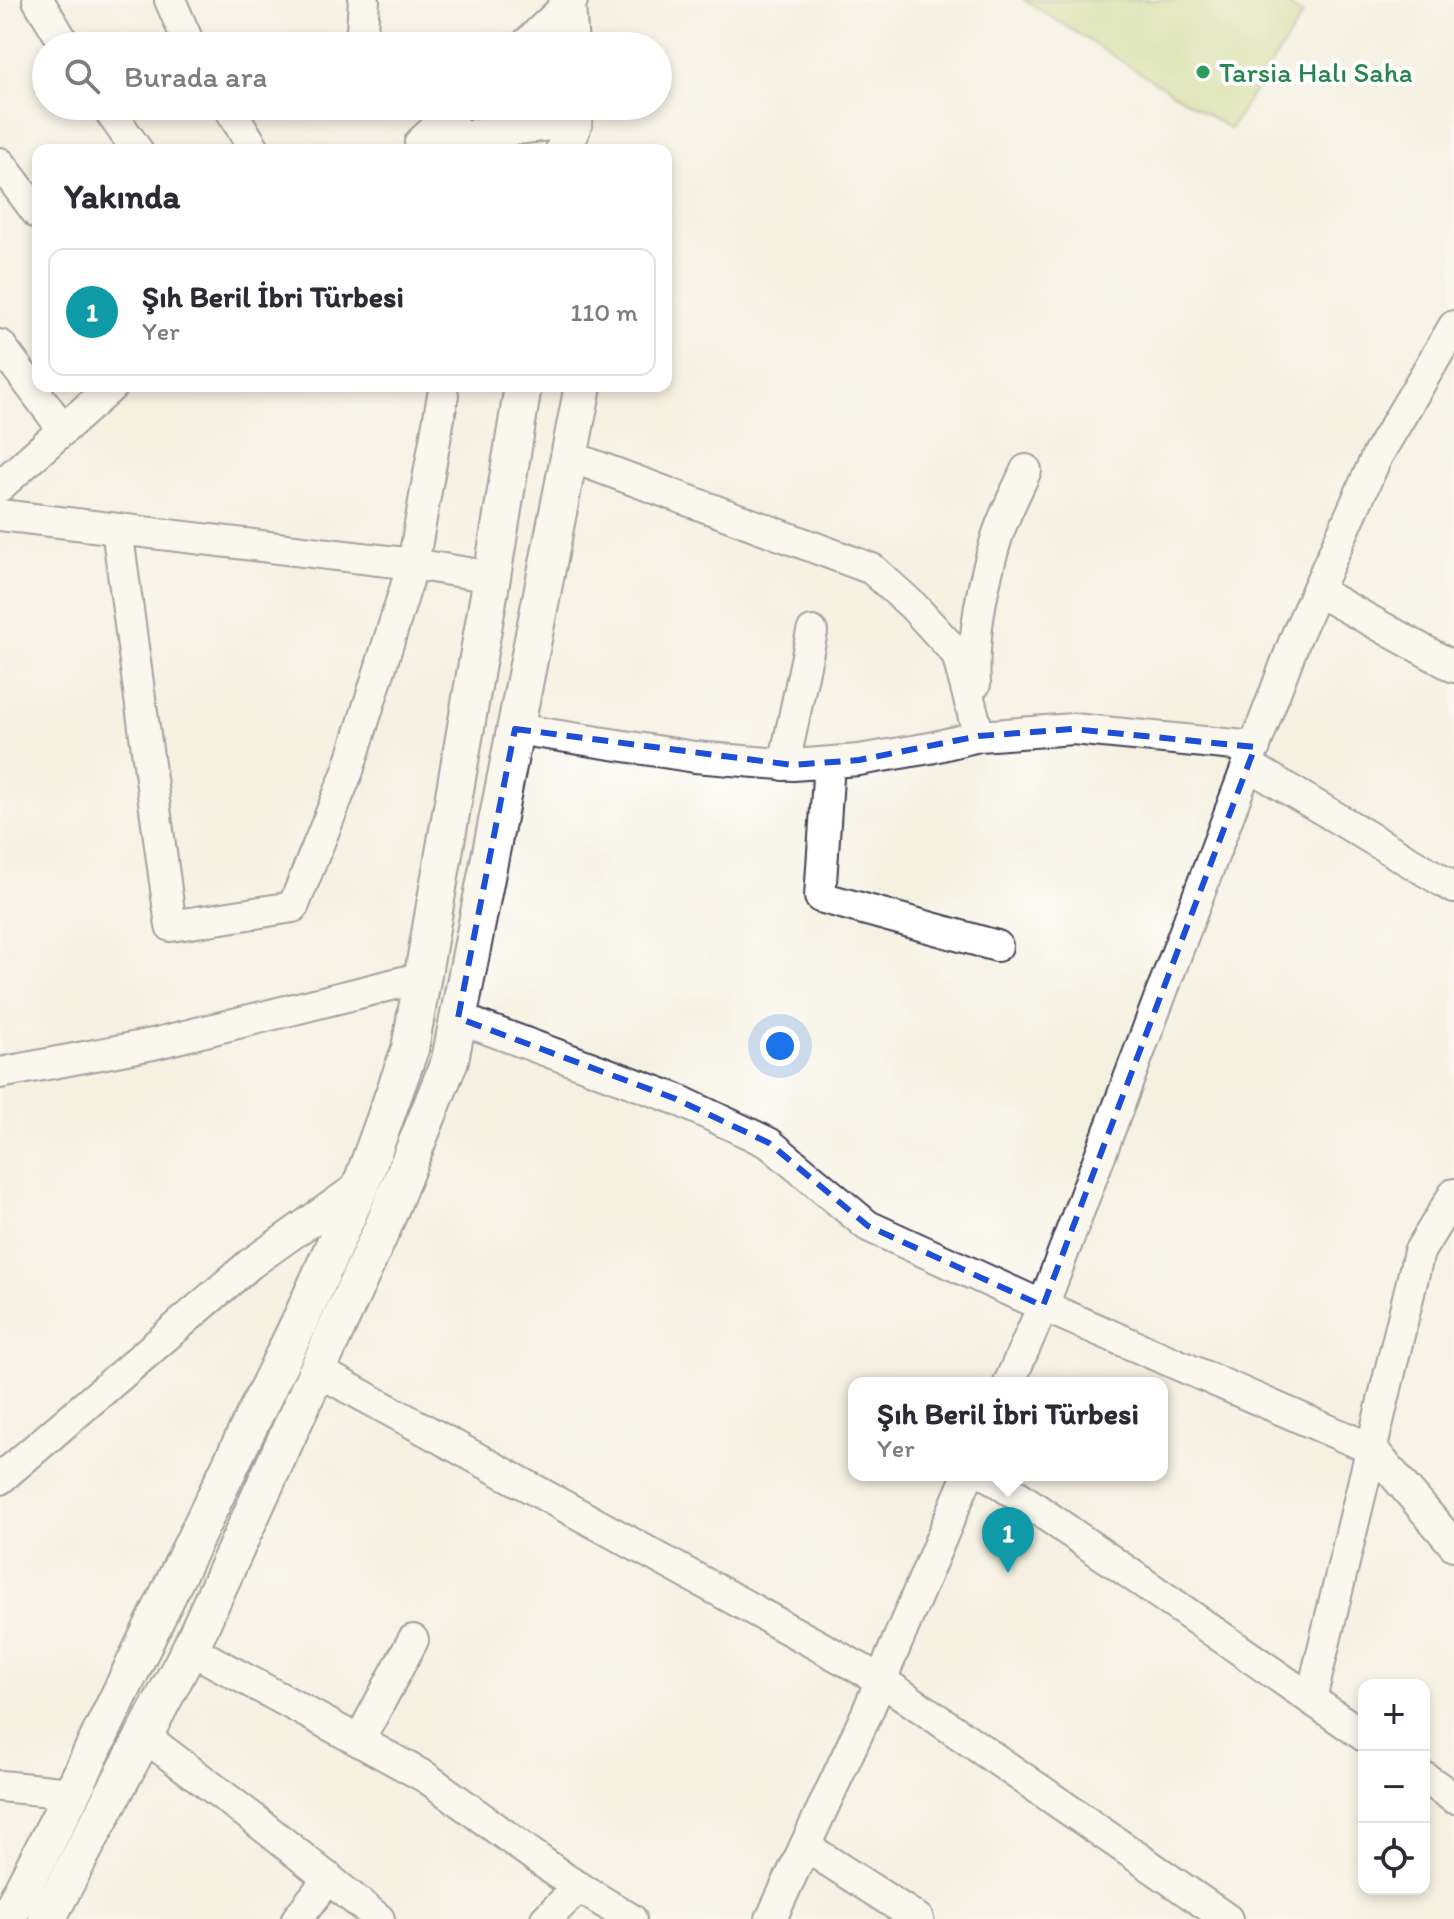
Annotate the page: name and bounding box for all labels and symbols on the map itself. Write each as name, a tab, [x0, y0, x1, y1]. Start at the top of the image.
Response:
place label: Tarsia Halı Saha	[1219, 55, 1413, 89]
marker: Tarsia Halı Saha	[1194, 63, 1212, 81]
your location	[760, 1026, 800, 1066]
pin: 1	[982, 1507, 1034, 1573]

